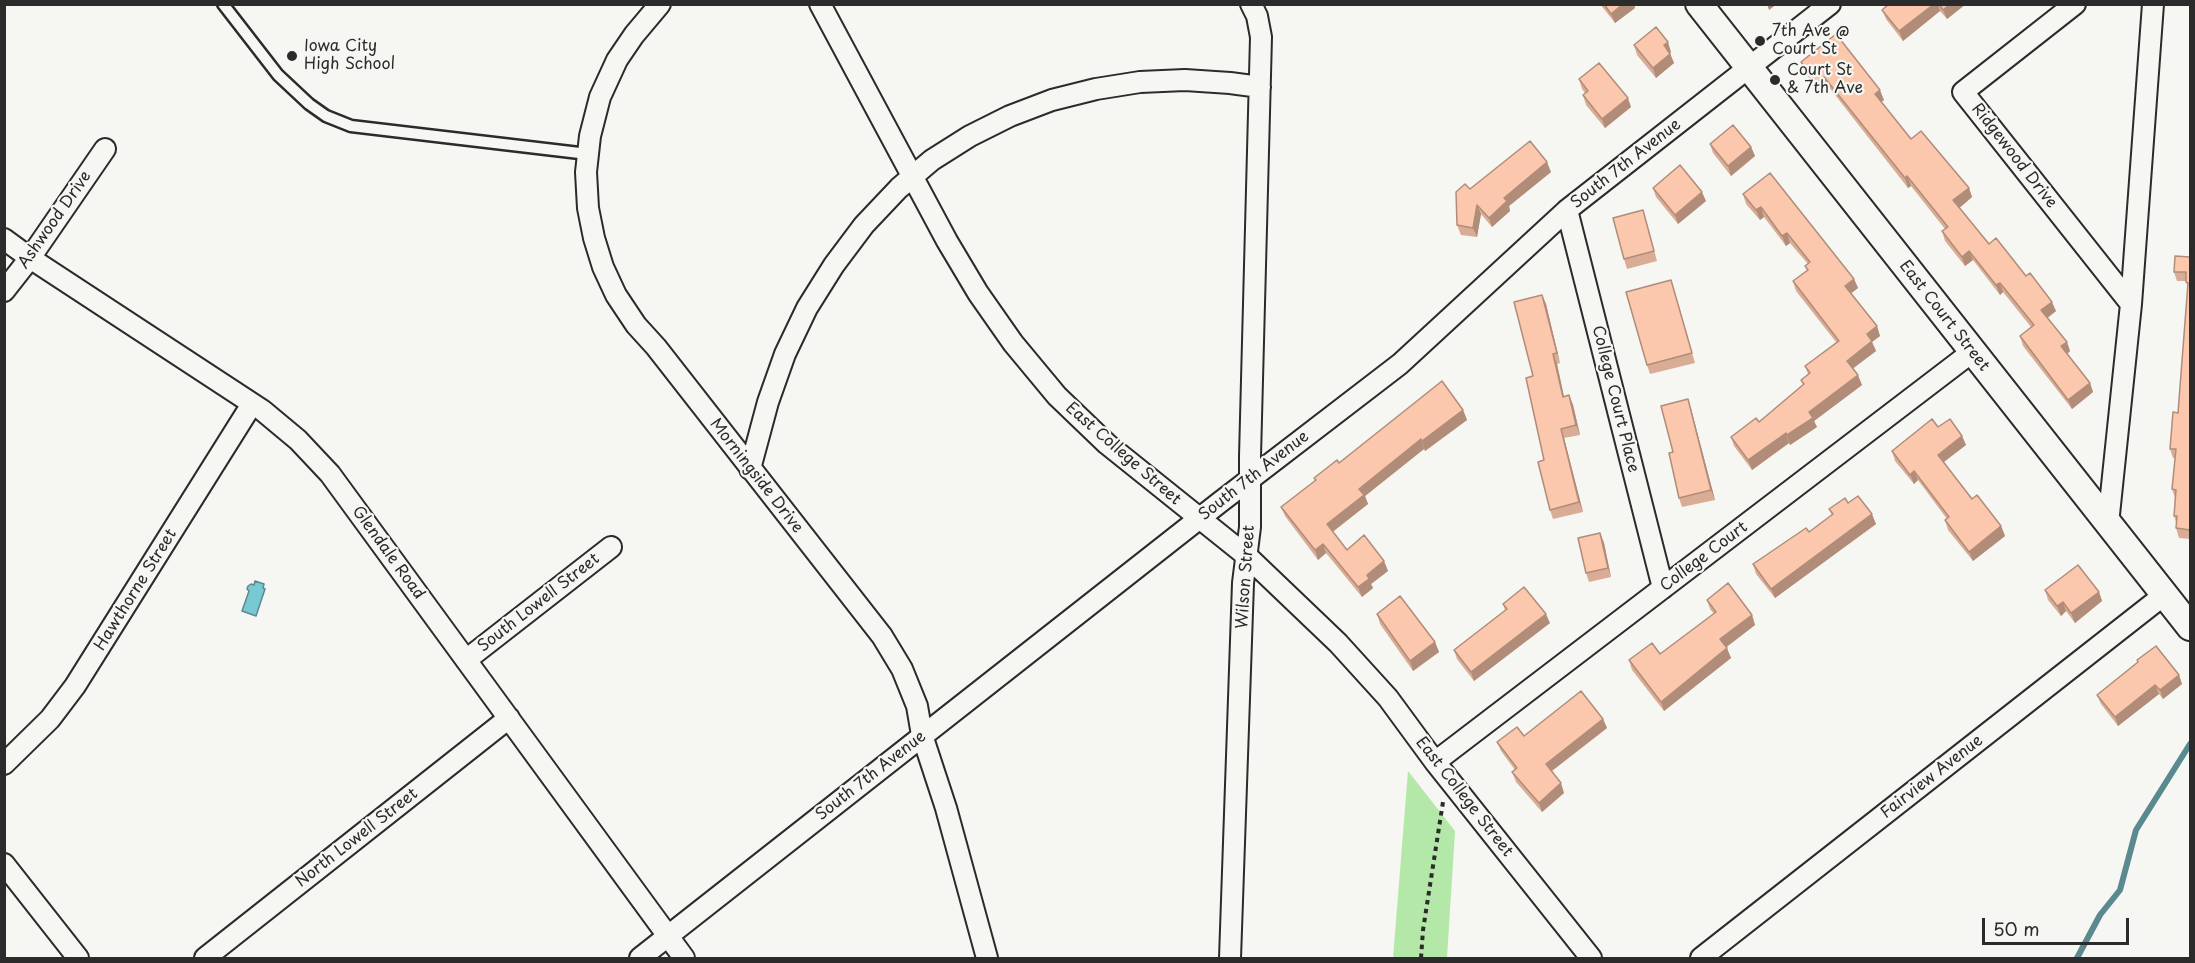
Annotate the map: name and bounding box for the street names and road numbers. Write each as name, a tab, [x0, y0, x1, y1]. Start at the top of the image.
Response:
street label: Ridgewood Drive	[1967, 100, 2061, 212]
street label: South 7th Avenue	[1567, 115, 1685, 213]
street label: Ashwood Drive	[14, 168, 96, 272]
street label: East Court Street	[1895, 257, 1993, 375]
street label: College Court Place	[1587, 324, 1643, 474]
street label: East College Street	[1061, 399, 1185, 509]
street label: Morningside Drive	[705, 415, 807, 537]
street label: South 7th Avenue	[1195, 427, 1313, 525]
street label: Glendale Road	[348, 503, 428, 603]
street label: College Court	[1656, 518, 1752, 596]
street label: Wilson Street	[1233, 524, 1259, 630]
street label: Hawthorne Street	[91, 526, 181, 654]
street label: South Lowell Street	[474, 550, 604, 656]
street label: South 7th Avenue	[812, 727, 930, 825]
street label: Fairview Avenue	[1877, 731, 1987, 823]
street label: East College Street	[1411, 733, 1517, 861]
street label: North Lowell Street	[292, 784, 422, 892]

